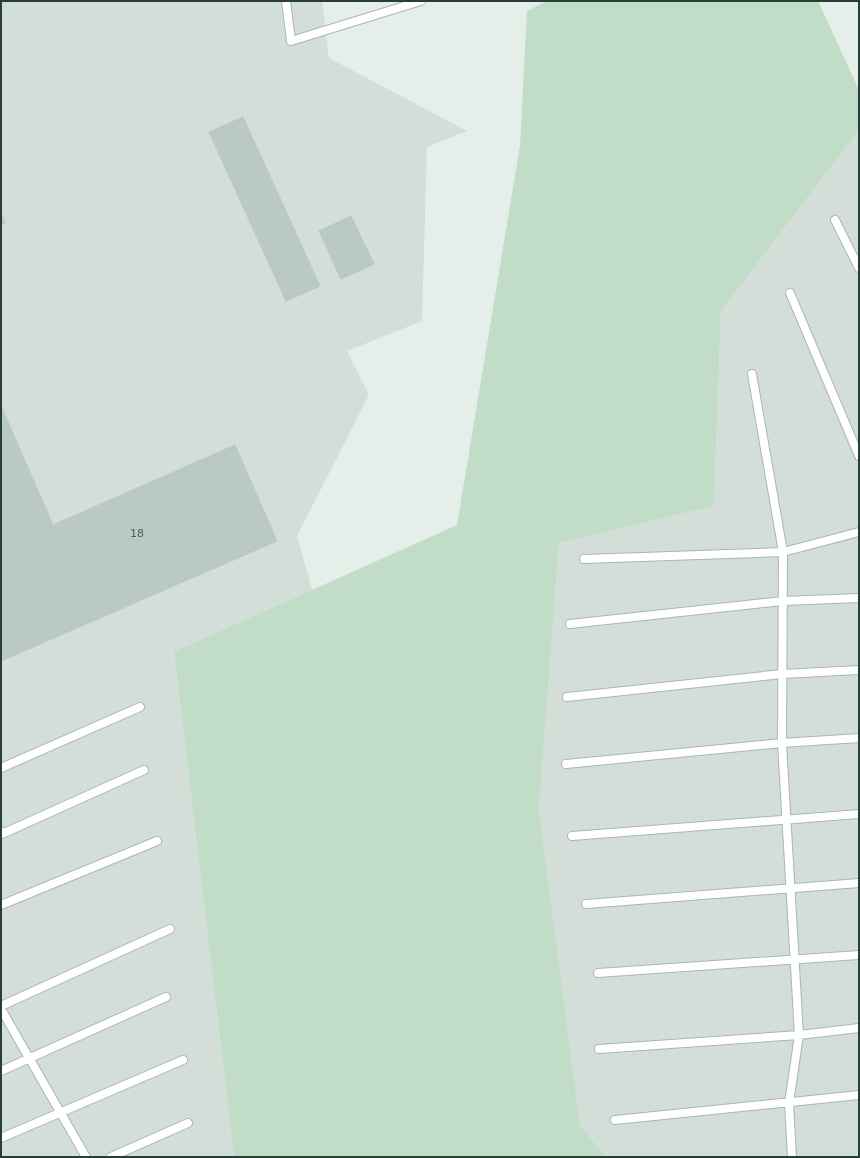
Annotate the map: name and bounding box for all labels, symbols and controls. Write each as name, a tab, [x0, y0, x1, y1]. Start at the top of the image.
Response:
house number: 18	[130, 527, 144, 540]

